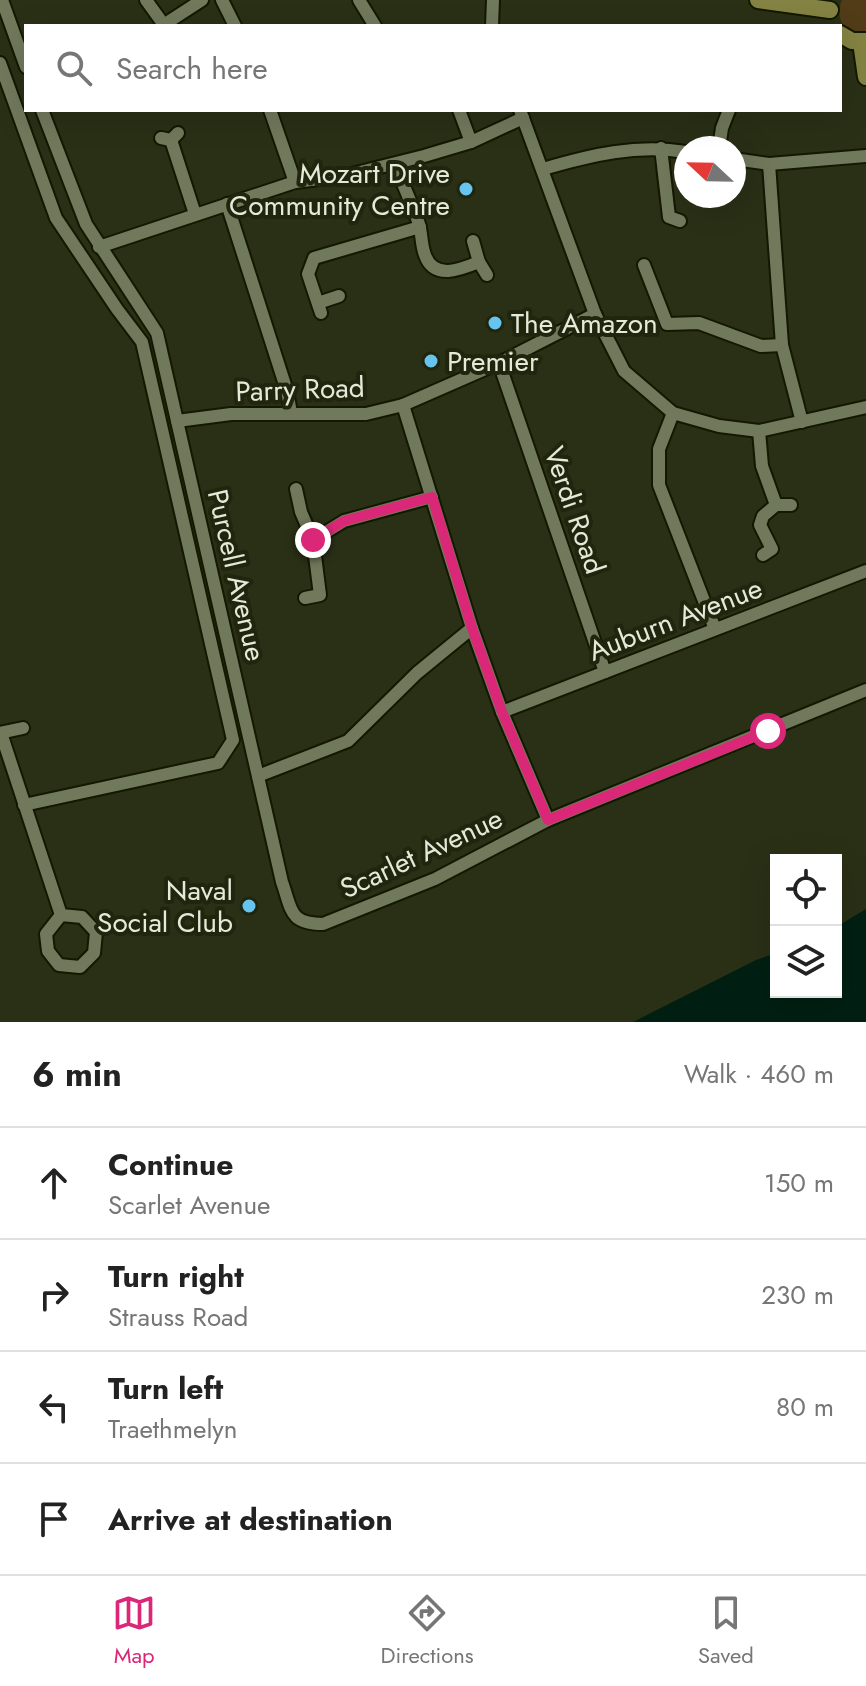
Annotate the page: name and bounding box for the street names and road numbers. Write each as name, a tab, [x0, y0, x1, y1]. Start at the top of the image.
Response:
street label: Parry Road	[235, 367, 365, 412]
street label: Verdi Road	[534, 441, 615, 579]
street label: Purcell Avenue	[197, 485, 276, 665]
street label: Auburn Avenue	[582, 567, 768, 671]
street label: Scarlet Avenue	[333, 798, 509, 909]

